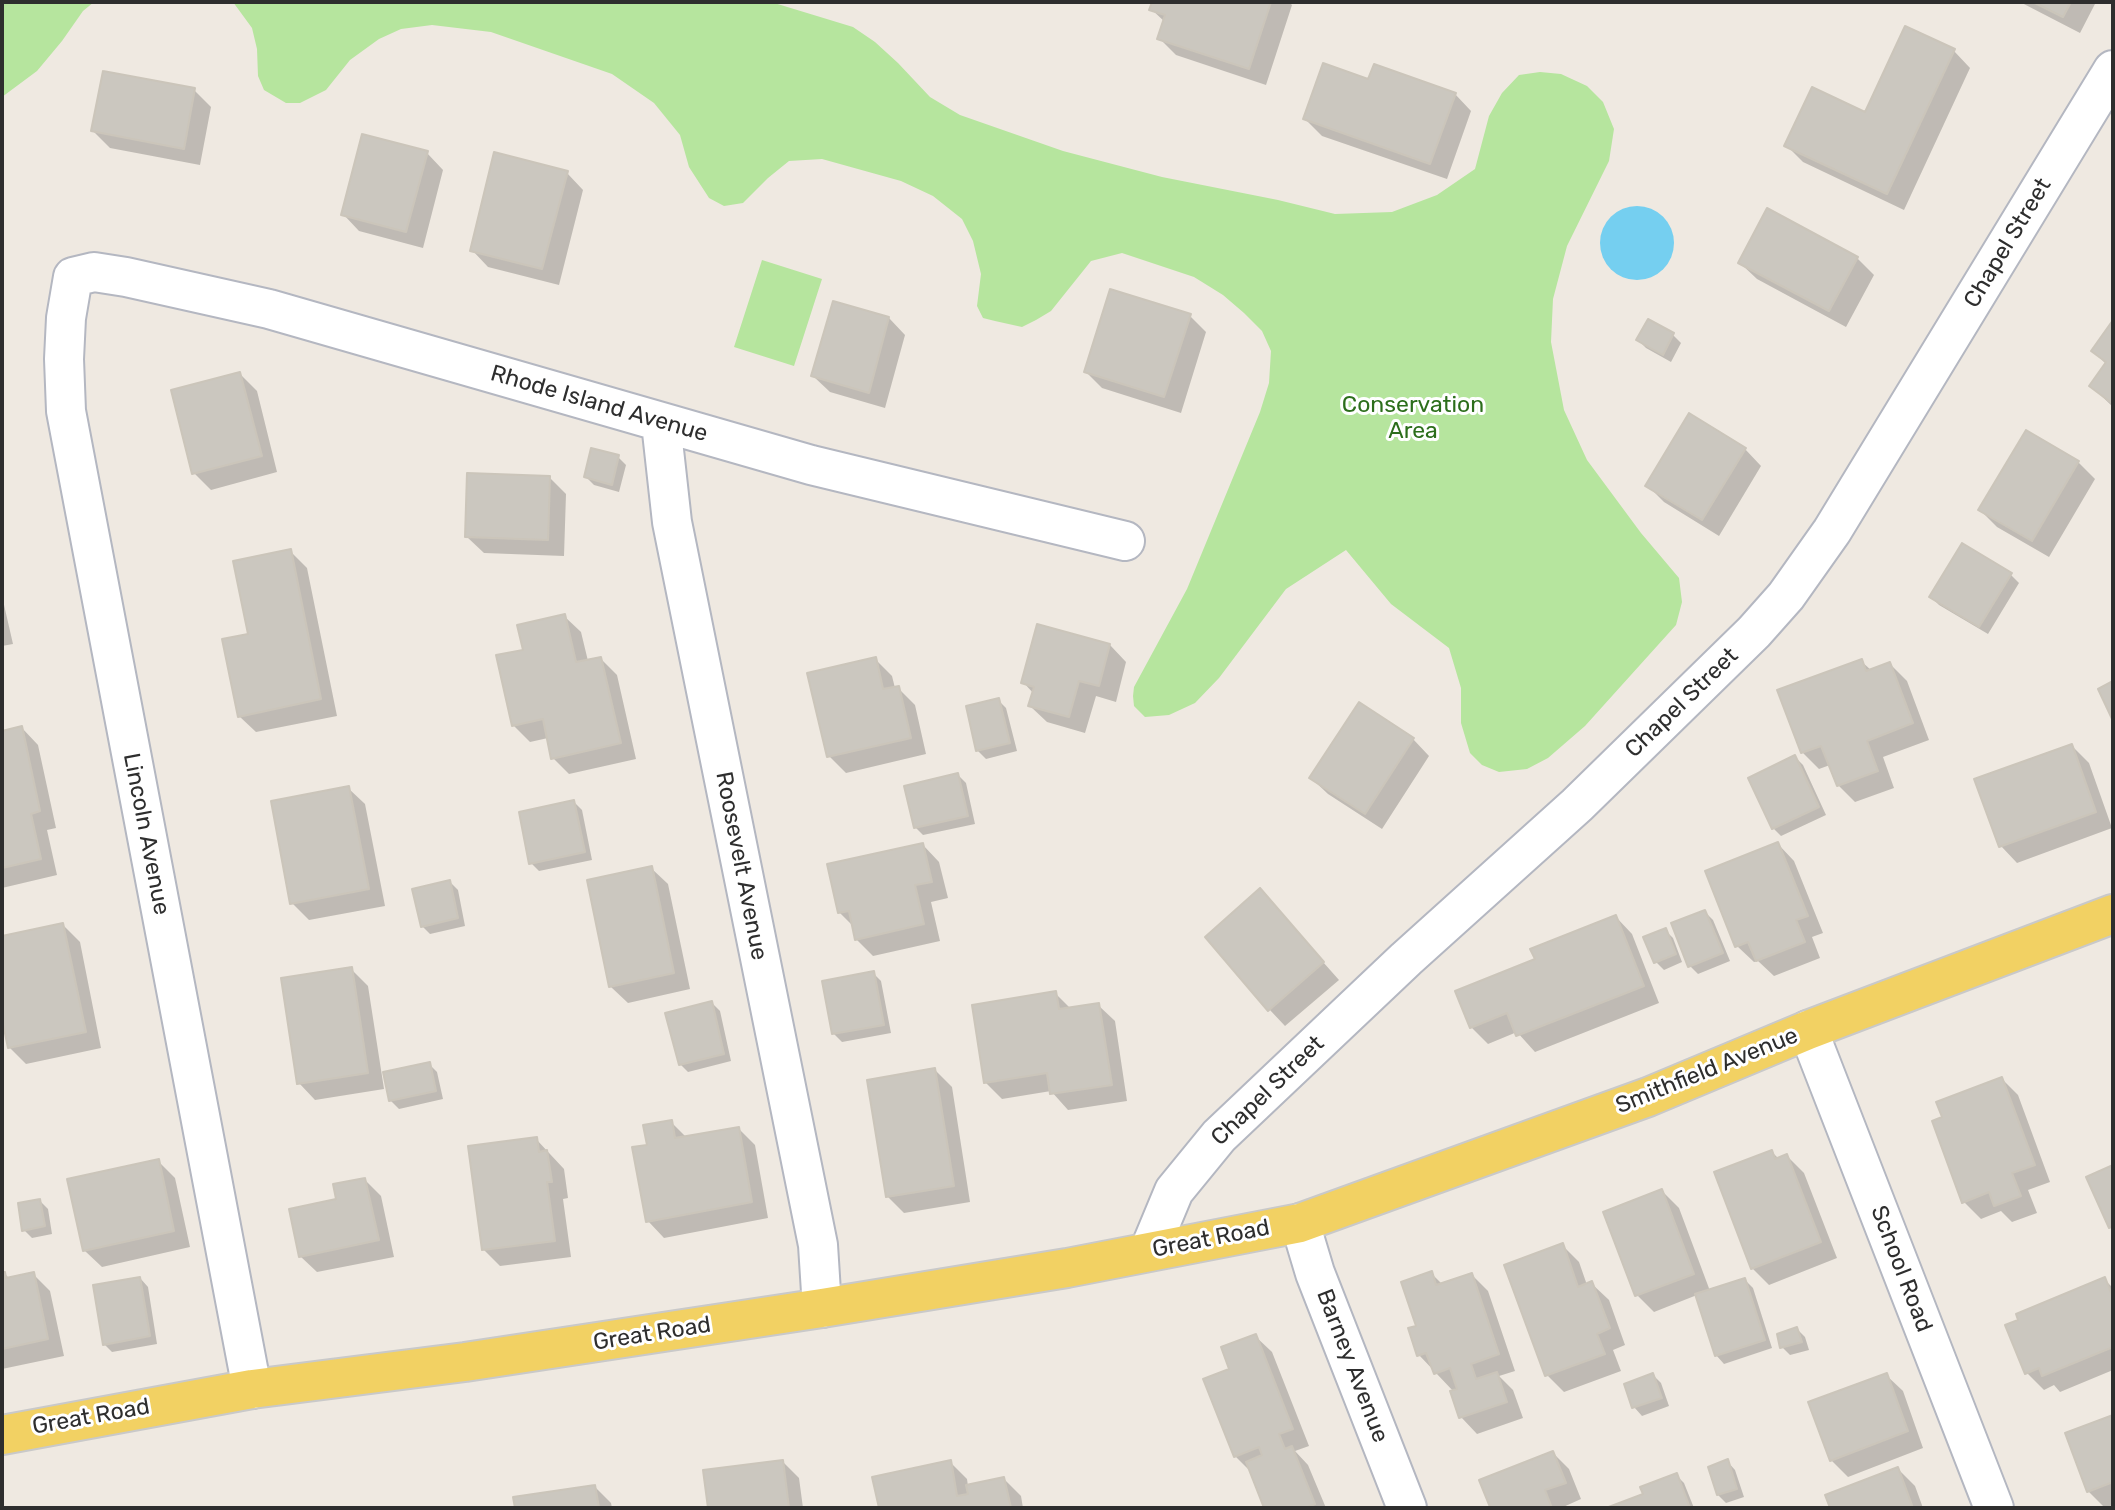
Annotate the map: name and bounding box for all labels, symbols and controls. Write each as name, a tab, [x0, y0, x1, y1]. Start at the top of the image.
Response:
street label: Chapel Street	[1958, 173, 2058, 313]
street label: Rhode Island Avenue	[487, 360, 711, 448]
park label: Conservation Area	[1342, 391, 1484, 445]
street label: Chapel Street	[1620, 642, 1744, 764]
street label: Lincoln Avenue	[117, 751, 175, 917]
street label: Roosevelt Avenue	[709, 769, 773, 963]
street label: Smithfield Avenue	[1612, 1022, 1802, 1120]
street label: Chapel Street	[1206, 1030, 1330, 1152]
street label: School Road	[1864, 1202, 1938, 1336]
street label: Great Road	[1150, 1214, 1272, 1264]
street label: Barney Avenue	[1310, 1285, 1394, 1447]
street label: Great Road	[591, 1311, 713, 1357]
street label: Great Road	[30, 1393, 152, 1441]

